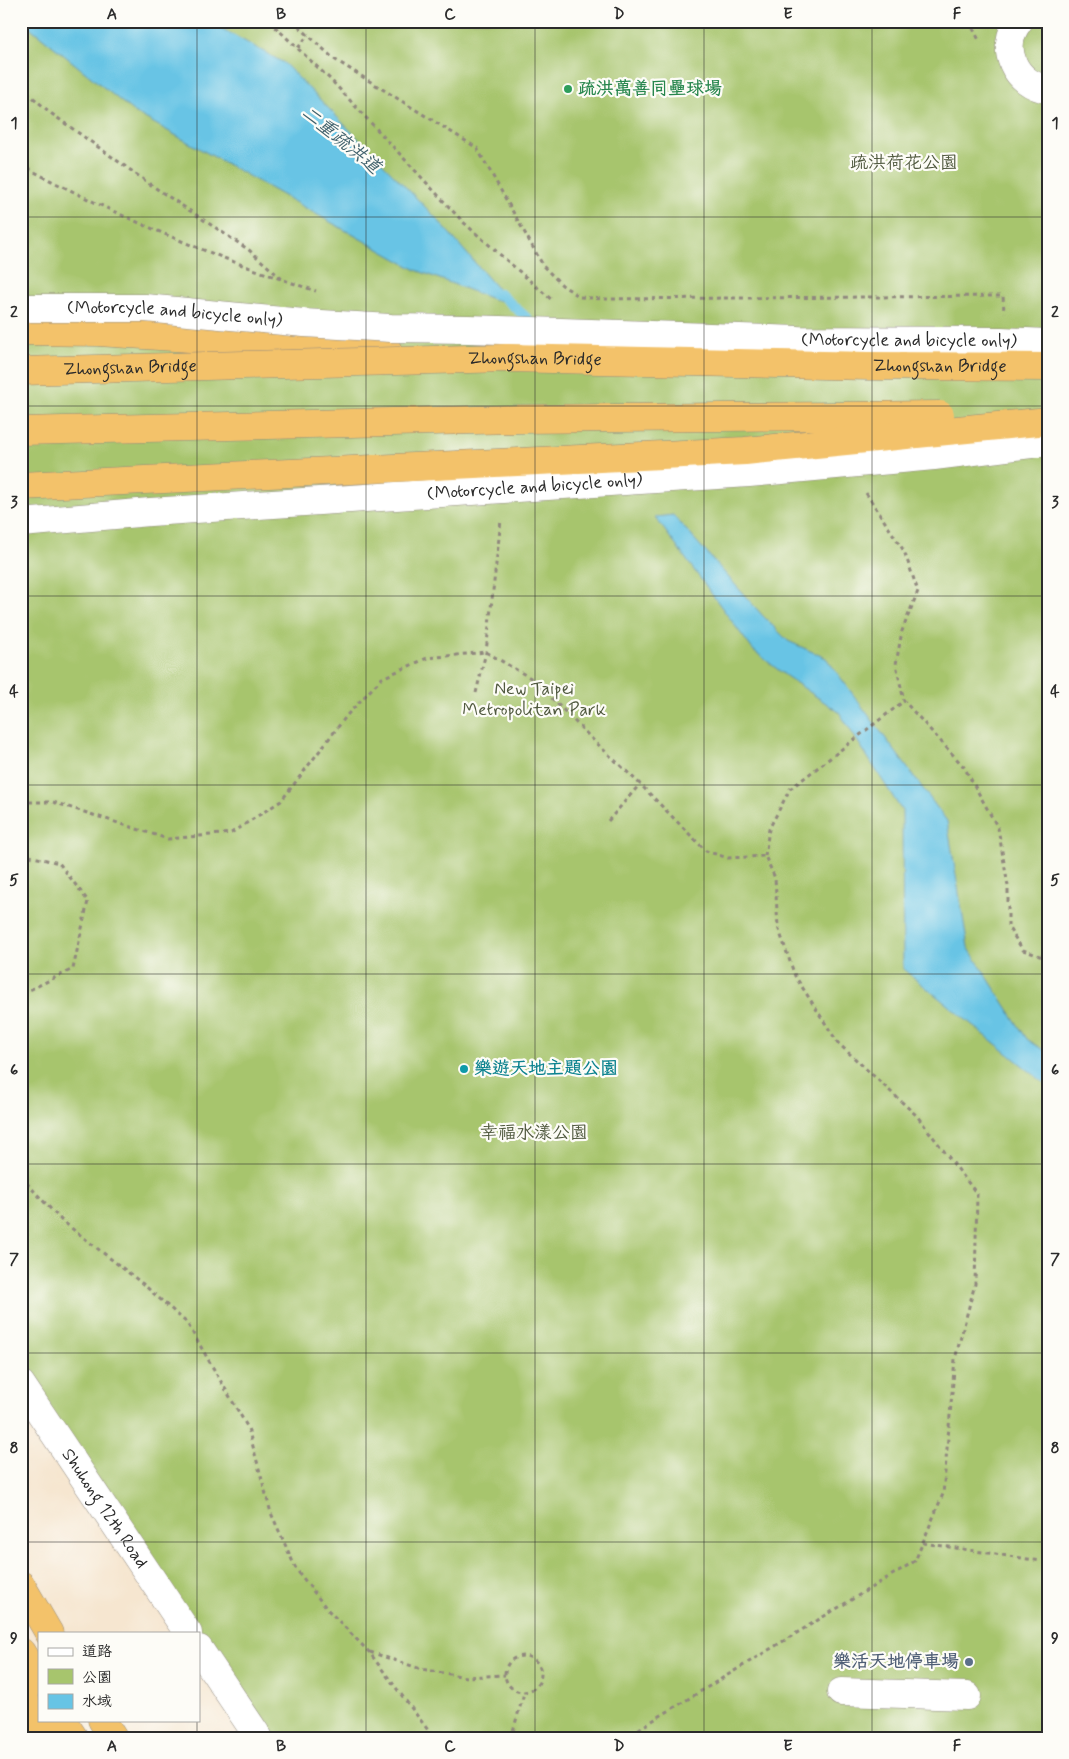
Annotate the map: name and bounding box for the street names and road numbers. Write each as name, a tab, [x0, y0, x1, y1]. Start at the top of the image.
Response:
street label: (Motorcycle and bicycle only)	[67, 296, 284, 333]
street label: (Motorcycle and bicycle only)	[801, 328, 1018, 354]
street label: Zhongshan Bridge	[468, 346, 602, 374]
street label: Zhongshan Bridge	[63, 354, 197, 383]
street label: Zhongshan Bridge	[873, 354, 1007, 381]
street label: (Motorcycle and bicycle only)	[426, 468, 644, 506]
street label: Shuhong 12th Road	[56, 1444, 153, 1573]

